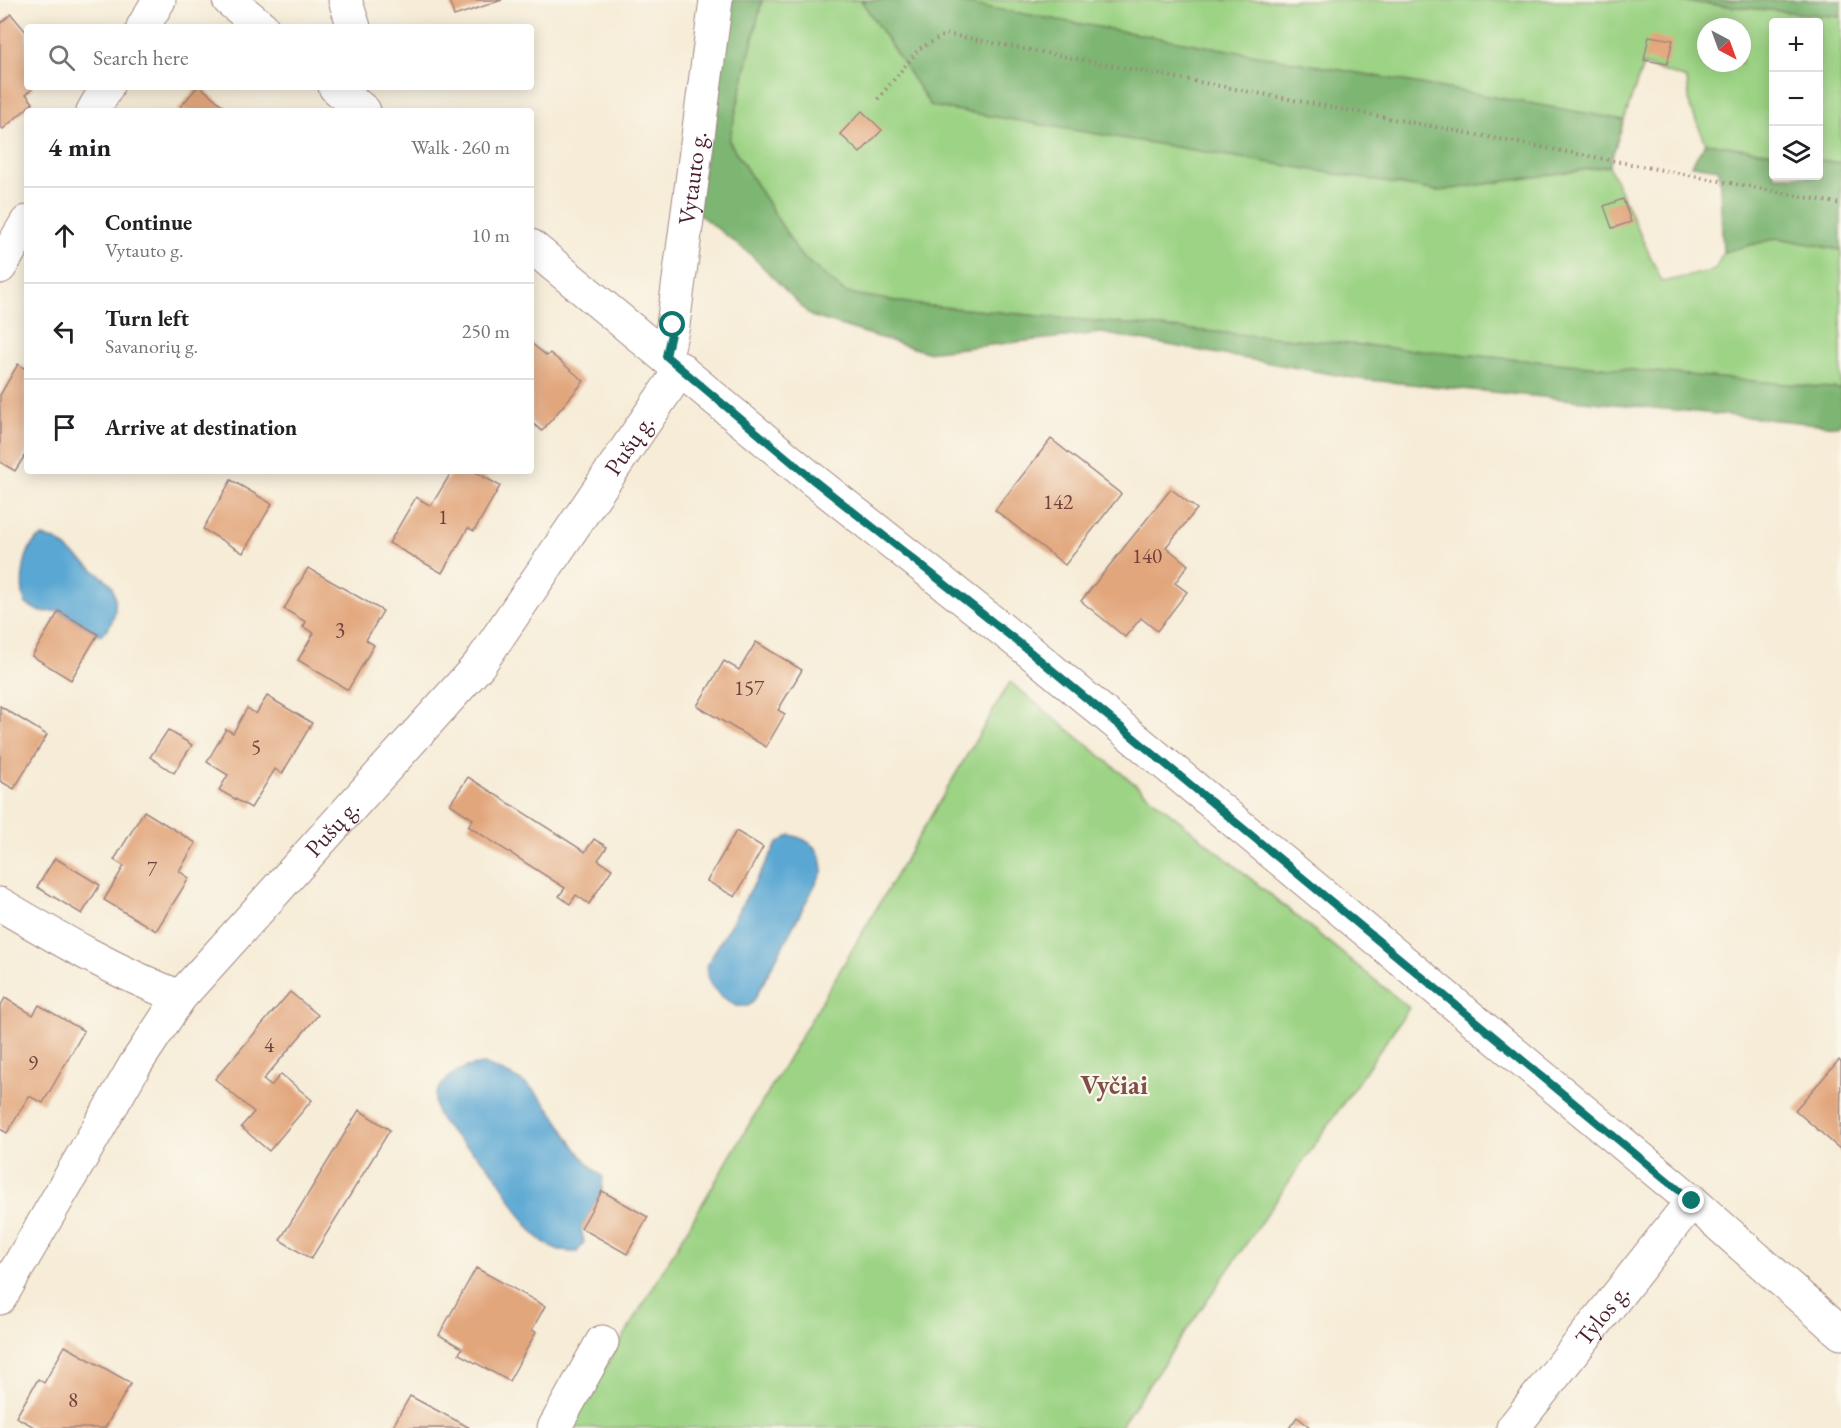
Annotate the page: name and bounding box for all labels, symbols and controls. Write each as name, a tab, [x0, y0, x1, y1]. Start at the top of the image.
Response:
north arrow	[1697, 18, 1751, 72]
map controls	[1769, 18, 1823, 180]
button: +	[1769, 18, 1823, 72]
search box	[24, 24, 534, 90]
icon: search	[45, 41, 78, 74]
text: Search here	[93, 43, 188, 72]
button: −	[1769, 72, 1823, 126]
button: layers	[1769, 126, 1823, 180]
street label: Vytauto g.	[670, 129, 713, 227]
text: 4 min	[48, 130, 111, 164]
text: Walk · 260 m	[411, 134, 510, 160]
text: Continue	[105, 208, 192, 237]
icon: ahead	[48, 219, 81, 252]
text: 10 m	[471, 222, 510, 248]
text: Vytauto g.	[105, 237, 183, 263]
text: Turn left	[105, 304, 189, 333]
route start	[659, 311, 685, 337]
icon: left	[48, 315, 81, 348]
text: 250 m	[462, 318, 510, 344]
text: Savanorių g.	[105, 333, 198, 359]
street label: Pušų g.	[597, 408, 660, 481]
icon: arrive	[48, 411, 81, 444]
text: Arrive at destination	[105, 413, 297, 442]
house number: 142	[1043, 488, 1073, 515]
house number: 1	[438, 503, 448, 530]
house number: 140	[1132, 542, 1162, 569]
house number: 3	[335, 616, 345, 643]
house number: 157	[734, 674, 765, 701]
house number: 5	[251, 733, 261, 760]
street label: Pušų g.	[298, 793, 366, 863]
house number: 7	[147, 855, 158, 882]
house number: 4	[264, 1031, 275, 1058]
house number: 9	[28, 1049, 38, 1076]
district label: Vyčiai	[1080, 1067, 1148, 1102]
route end	[1678, 1187, 1704, 1213]
street label: Tylos g.	[1568, 1277, 1636, 1352]
house number: 8	[68, 1386, 78, 1413]

